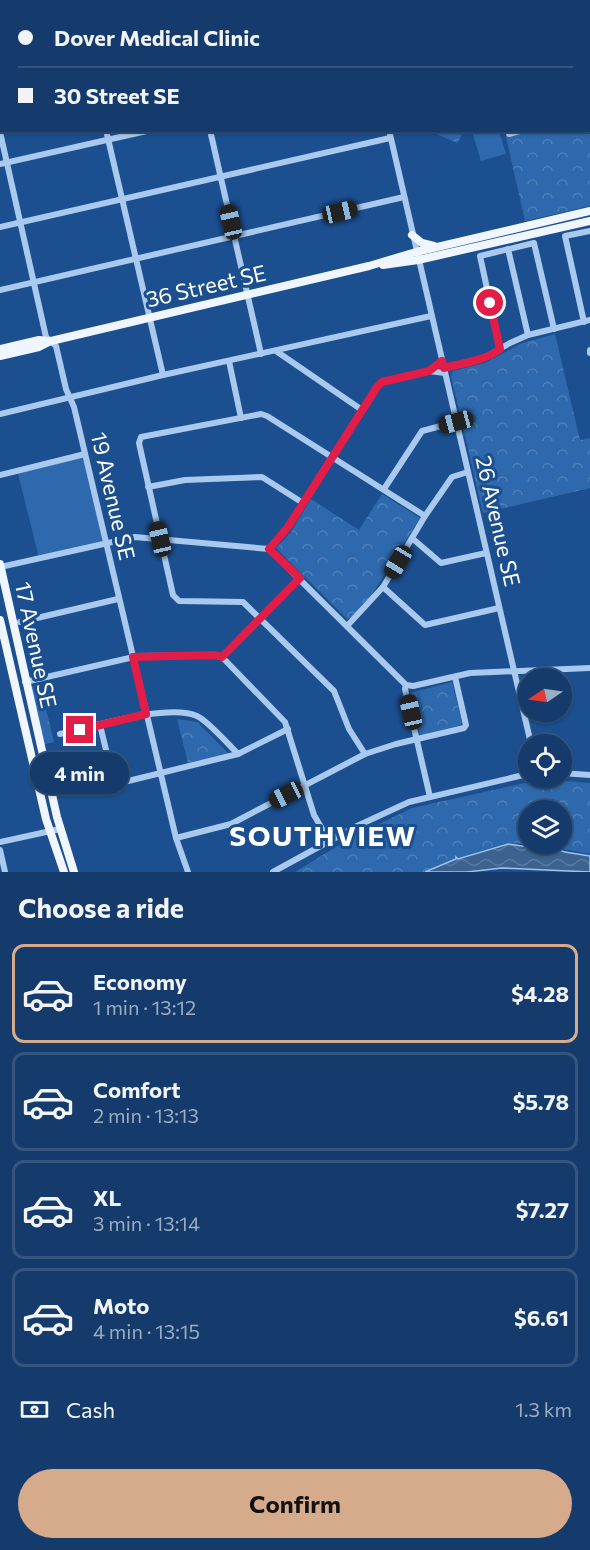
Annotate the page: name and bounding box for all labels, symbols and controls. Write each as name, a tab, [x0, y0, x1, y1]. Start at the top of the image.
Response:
text: Dover Medical Clinic	[54, 24, 260, 51]
text: 30 Street SE	[54, 82, 180, 109]
car	[320, 199, 360, 225]
car	[218, 202, 244, 242]
street label: 36 Street SE	[143, 259, 269, 312]
route start	[476, 289, 503, 316]
car	[436, 409, 476, 435]
street label: 19 Avenue SE	[86, 429, 141, 562]
street label: 26 Avenue SE	[470, 453, 527, 589]
car	[147, 519, 173, 559]
car	[381, 542, 415, 582]
street label: 17 Avenue SE	[10, 579, 63, 711]
north arrow	[518, 668, 572, 722]
map controls	[518, 668, 572, 854]
car	[398, 692, 424, 732]
route end	[66, 716, 93, 743]
button: locate	[518, 734, 572, 788]
callout: 4 min	[31, 751, 130, 793]
text: 4 min	[54, 761, 105, 785]
car	[266, 779, 306, 811]
button: layers	[518, 800, 572, 854]
district label: SOUTHVIEW	[229, 818, 417, 852]
text: Choose a ride	[18, 891, 184, 924]
icon: car	[21, 967, 75, 1021]
text: Economy	[93, 968, 187, 995]
text: $4.28	[511, 980, 569, 1007]
text: 1 min · 13:12	[93, 995, 196, 1019]
icon: car	[21, 1075, 75, 1129]
text: Comfort	[93, 1076, 181, 1103]
text: $5.78	[513, 1088, 569, 1115]
text: 2 min · 13:13	[93, 1103, 199, 1127]
icon: car	[21, 1183, 75, 1237]
text: XL	[93, 1184, 121, 1211]
text: $7.27	[516, 1196, 569, 1223]
text: 3 min · 13:14	[93, 1211, 200, 1235]
icon: car	[21, 1291, 75, 1345]
text: Moto	[93, 1292, 149, 1319]
text: $6.61	[514, 1304, 569, 1331]
text: 4 min · 13:15	[93, 1319, 200, 1343]
icon: cash	[18, 1393, 51, 1426]
text: Cash	[66, 1396, 115, 1423]
text: 1.3 km	[515, 1397, 572, 1421]
button: Confirm	[18, 1469, 572, 1538]

